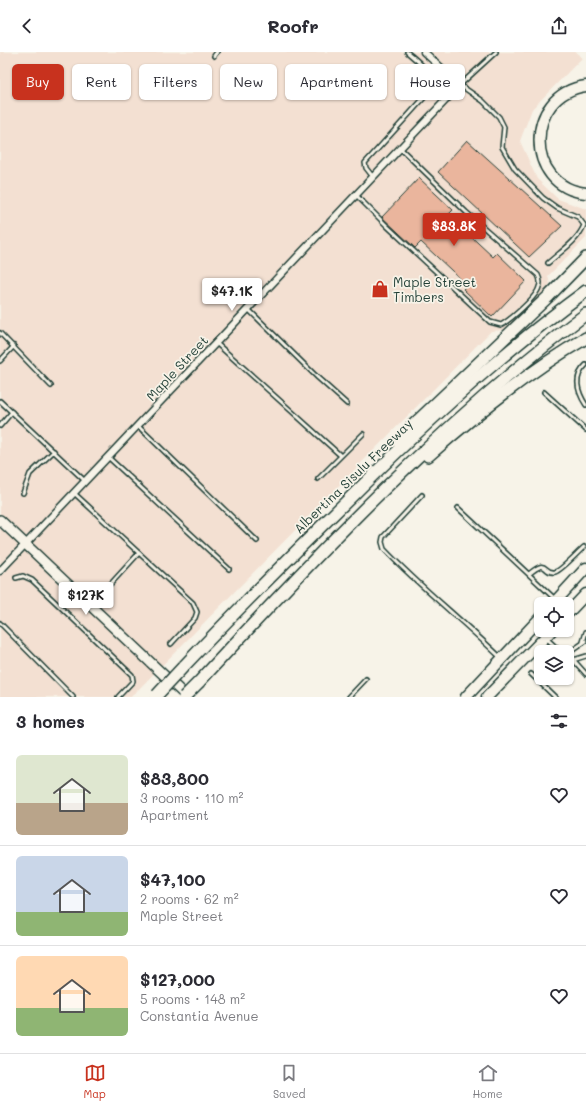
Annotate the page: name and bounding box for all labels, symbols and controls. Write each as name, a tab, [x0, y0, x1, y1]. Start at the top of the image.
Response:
text: Roofr	[267, 14, 319, 38]
icon: back	[16, 15, 38, 37]
icon: share	[548, 15, 570, 37]
chip: Buy	[12, 64, 64, 100]
chip: Rent	[72, 64, 131, 100]
chip: Filters	[139, 64, 212, 100]
chip: New	[220, 64, 277, 100]
chip: Apartment	[285, 64, 387, 100]
chip: House	[395, 64, 465, 100]
pin: $83.8K	[421, 213, 487, 247]
text: $83.8K	[432, 217, 476, 234]
place label: Maple Street Timbers	[393, 273, 477, 305]
pin: $47.1K	[199, 278, 265, 312]
shop icon: Maple Street Timbers	[370, 279, 390, 299]
text: $47.1K	[211, 282, 253, 299]
street label: Maple Street	[142, 331, 211, 404]
street label: Albertina Sisulu Freeway	[290, 414, 416, 537]
pin: $127K	[58, 582, 114, 616]
text: $127K	[68, 586, 104, 603]
map controls	[534, 597, 574, 685]
button: locate	[534, 597, 574, 637]
button: layers	[534, 645, 574, 685]
text: 3 homes	[16, 710, 85, 732]
icon: filters	[548, 710, 570, 732]
text: $83,800	[140, 767, 209, 789]
icon: home	[48, 771, 96, 819]
icon: heart	[548, 784, 570, 806]
text: 3 rooms · 110 m²	[140, 789, 243, 806]
text: Apartment	[140, 806, 209, 823]
text: $47,100	[140, 868, 205, 890]
icon: home	[48, 872, 96, 920]
icon: heart	[548, 885, 570, 907]
text: 2 rooms · 62 m²	[140, 890, 239, 907]
text: Maple Street	[140, 907, 223, 924]
text: $127,000	[140, 968, 215, 990]
icon: home	[48, 972, 96, 1020]
icon: heart	[548, 985, 570, 1007]
text: 5 rooms · 148 m²	[140, 990, 245, 1007]
text: Constantia Avenue	[140, 1007, 258, 1024]
tab: Map	[83, 1062, 106, 1101]
tab: Saved	[273, 1062, 306, 1101]
tab: Home	[473, 1062, 502, 1101]

